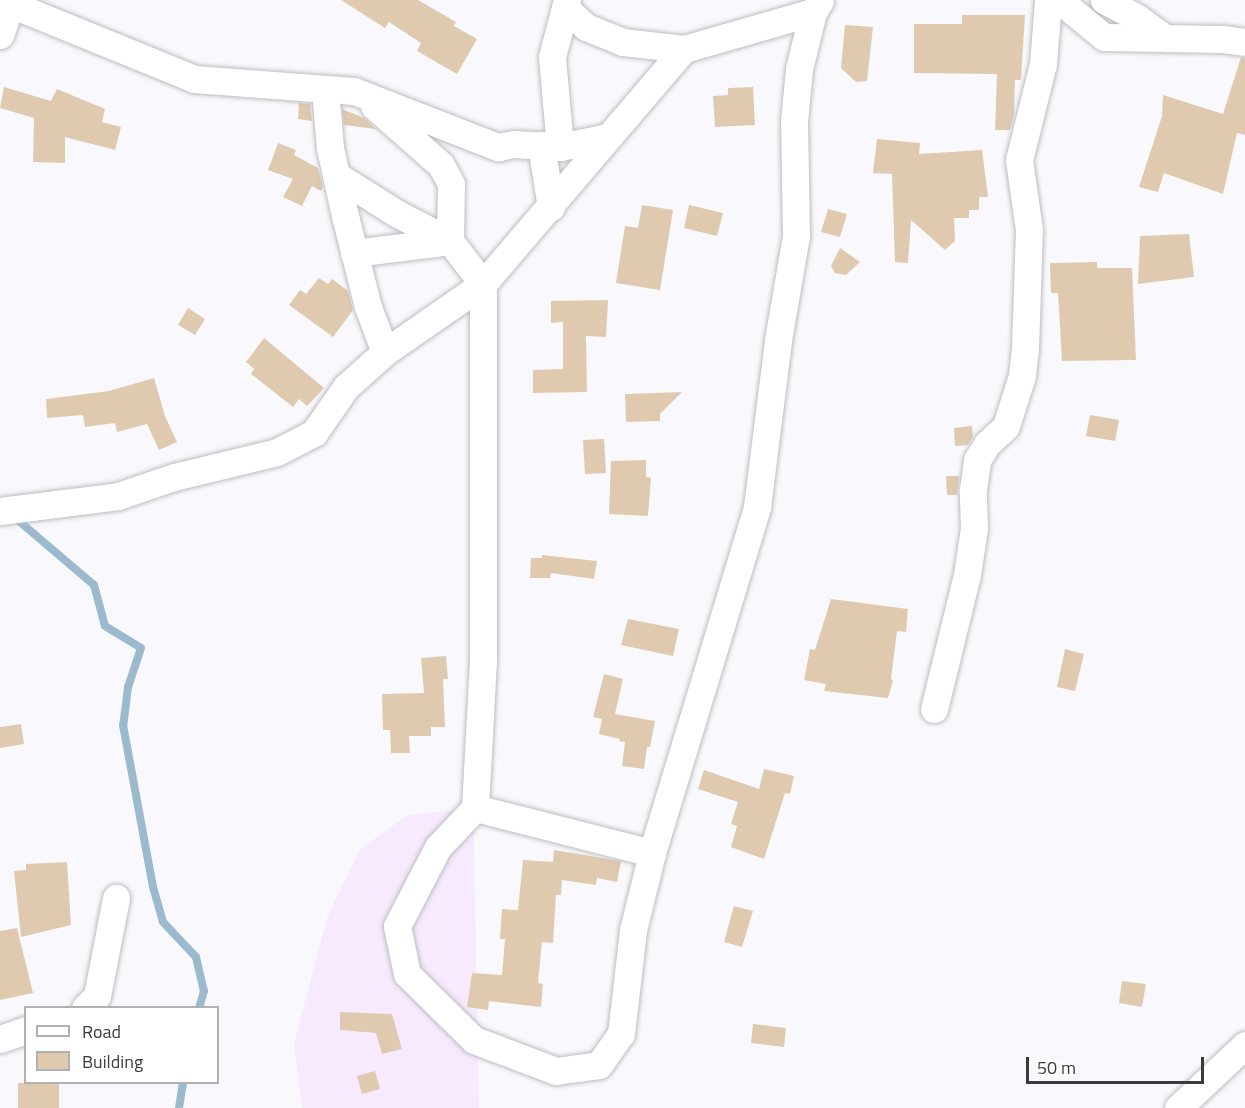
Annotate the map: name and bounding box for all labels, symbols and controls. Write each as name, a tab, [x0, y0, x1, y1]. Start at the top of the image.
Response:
legend	[24, 1006, 219, 1084]
text: Road	[82, 1018, 121, 1045]
scale bar	[1029, 1045, 1208, 1083]
text: Building	[82, 1048, 143, 1075]
text: 50 m	[1037, 1054, 1076, 1081]

